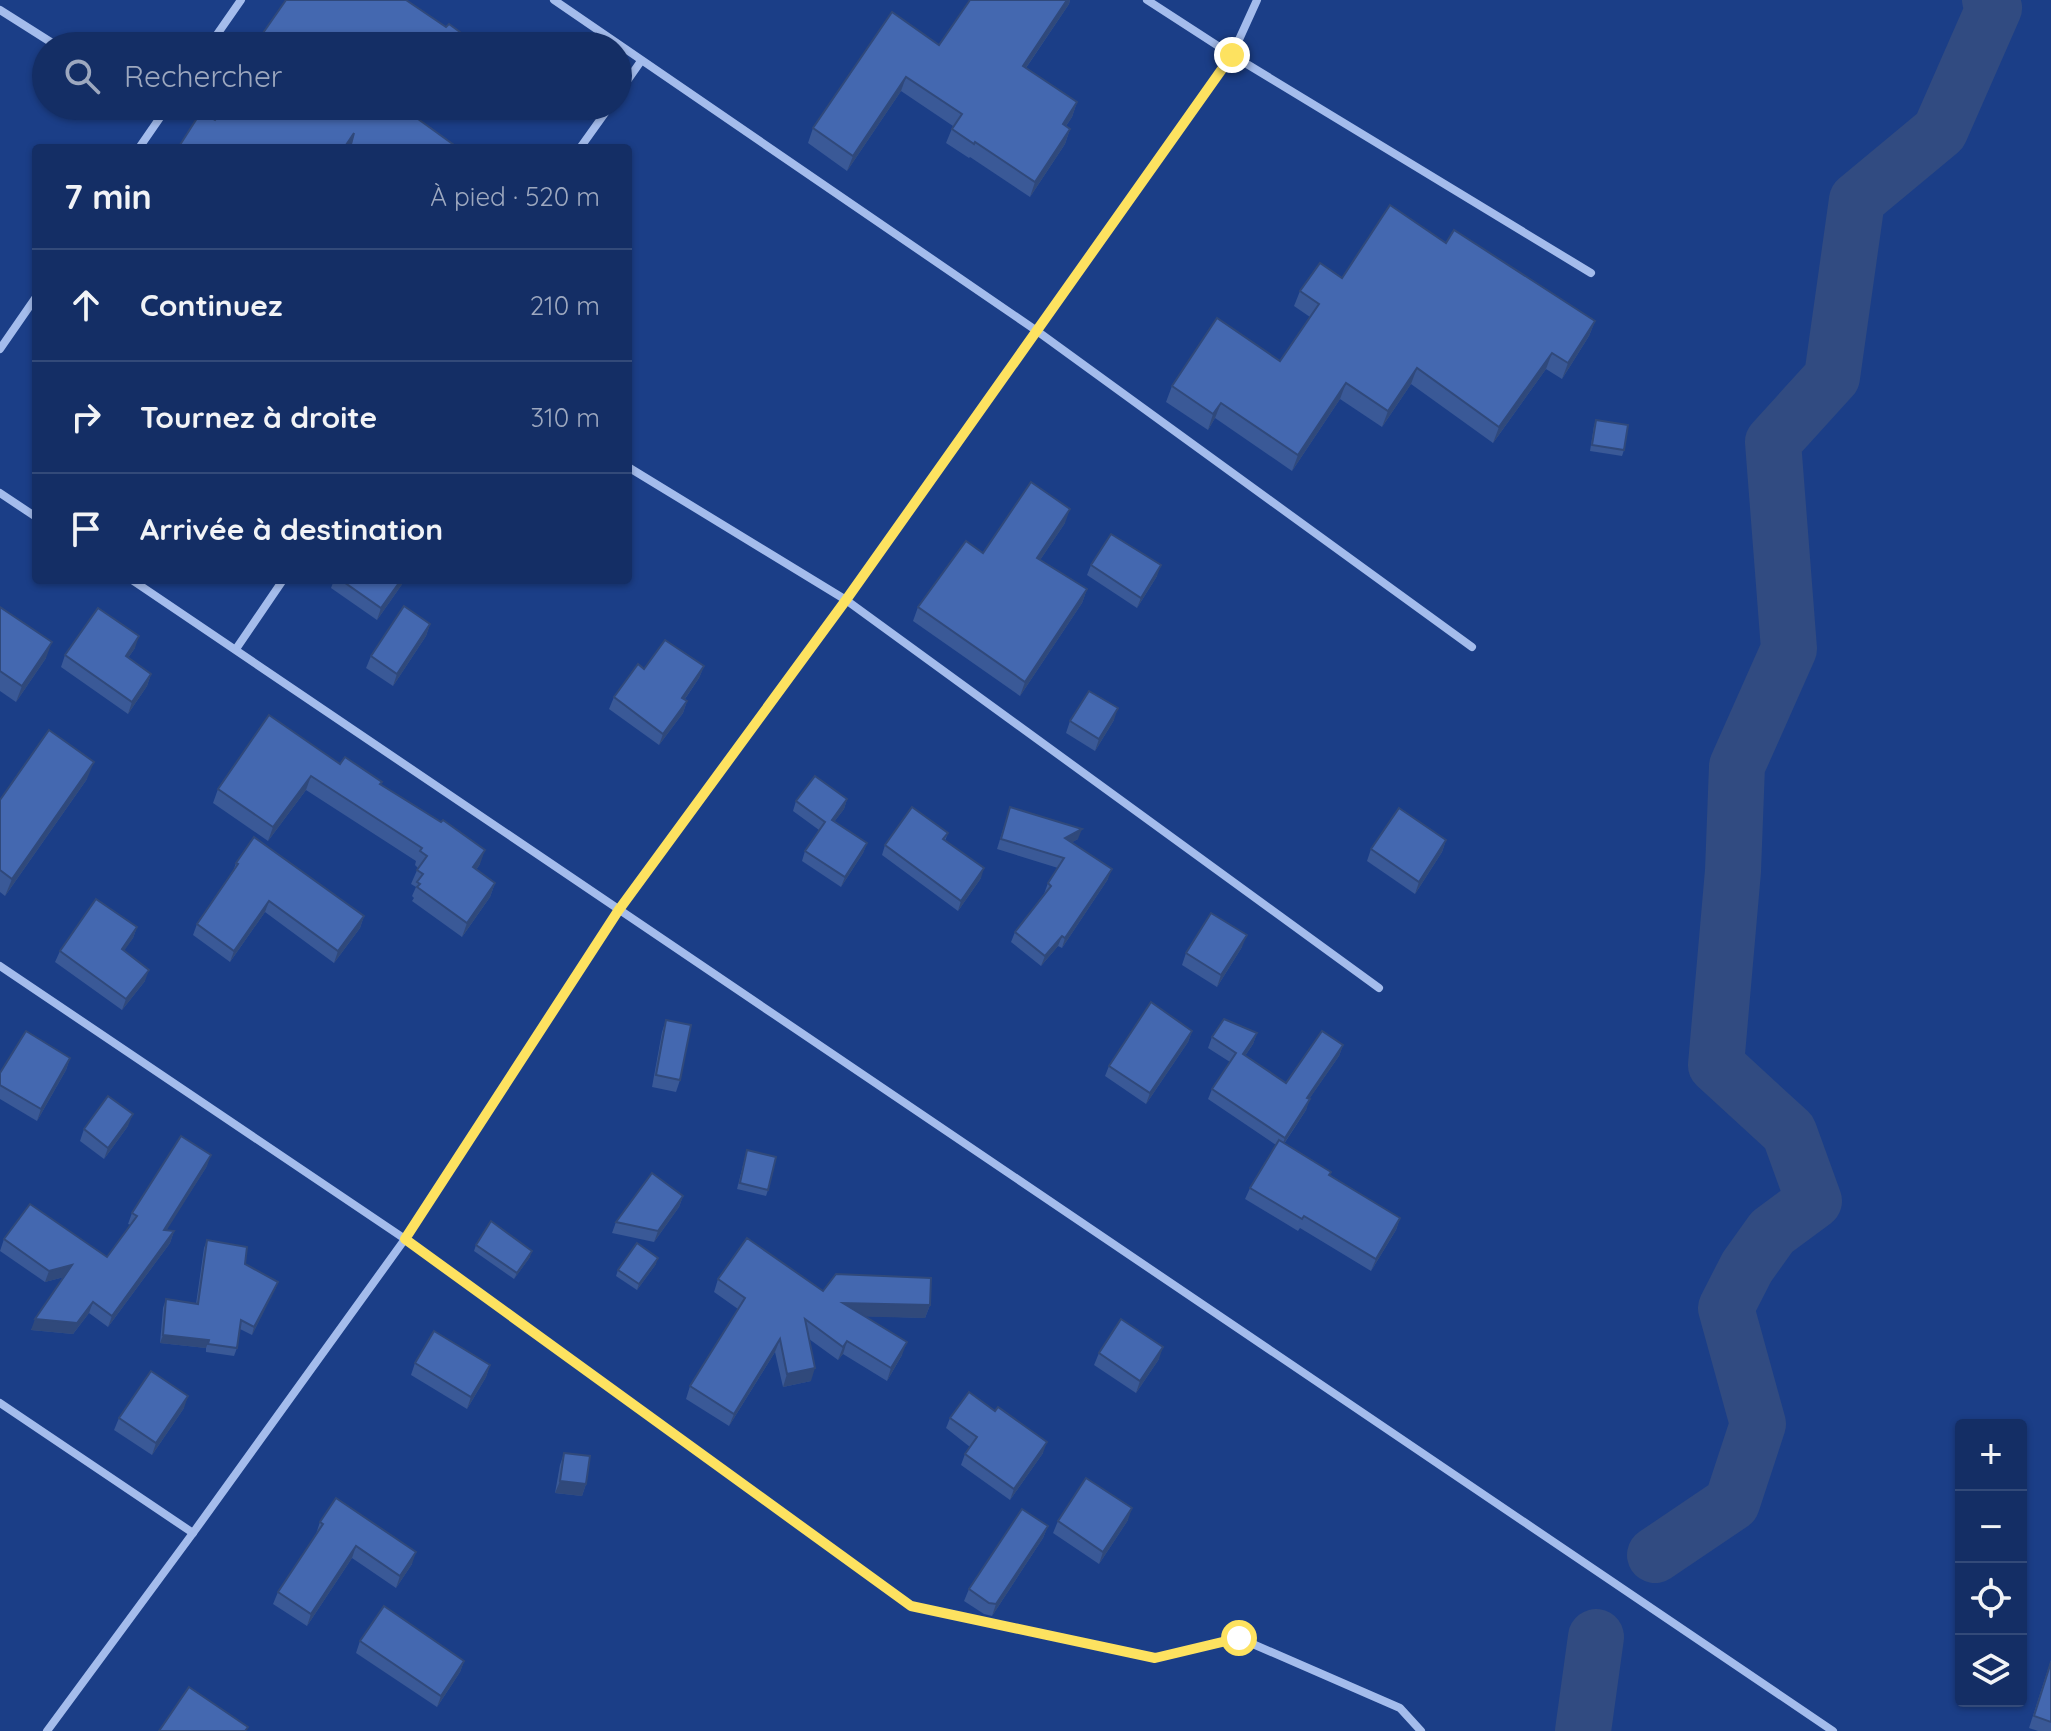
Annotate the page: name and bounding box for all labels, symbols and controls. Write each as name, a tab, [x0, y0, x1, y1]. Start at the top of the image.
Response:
search box	[32, 32, 632, 120]
route end	[1214, 37, 1250, 73]
icon: search	[60, 54, 104, 98]
text: Rechercher	[124, 57, 282, 95]
text: 7 min	[64, 175, 152, 218]
text: À pied · 520 m	[430, 180, 600, 213]
icon: ahead	[64, 283, 108, 327]
text: Continuez	[140, 286, 282, 324]
text: 210 m	[530, 289, 600, 322]
icon: right	[64, 395, 108, 439]
text: Tournez à droite	[140, 398, 377, 436]
text: 310 m	[530, 401, 600, 434]
icon: arrive	[64, 507, 108, 551]
text: Arrivée à destination	[140, 510, 443, 548]
map controls	[1955, 1419, 2027, 1707]
button: +	[1955, 1419, 2027, 1491]
button: −	[1955, 1491, 2027, 1563]
button: locate	[1955, 1563, 2027, 1635]
route start	[1221, 1620, 1257, 1656]
button: layers	[1955, 1635, 2027, 1707]

